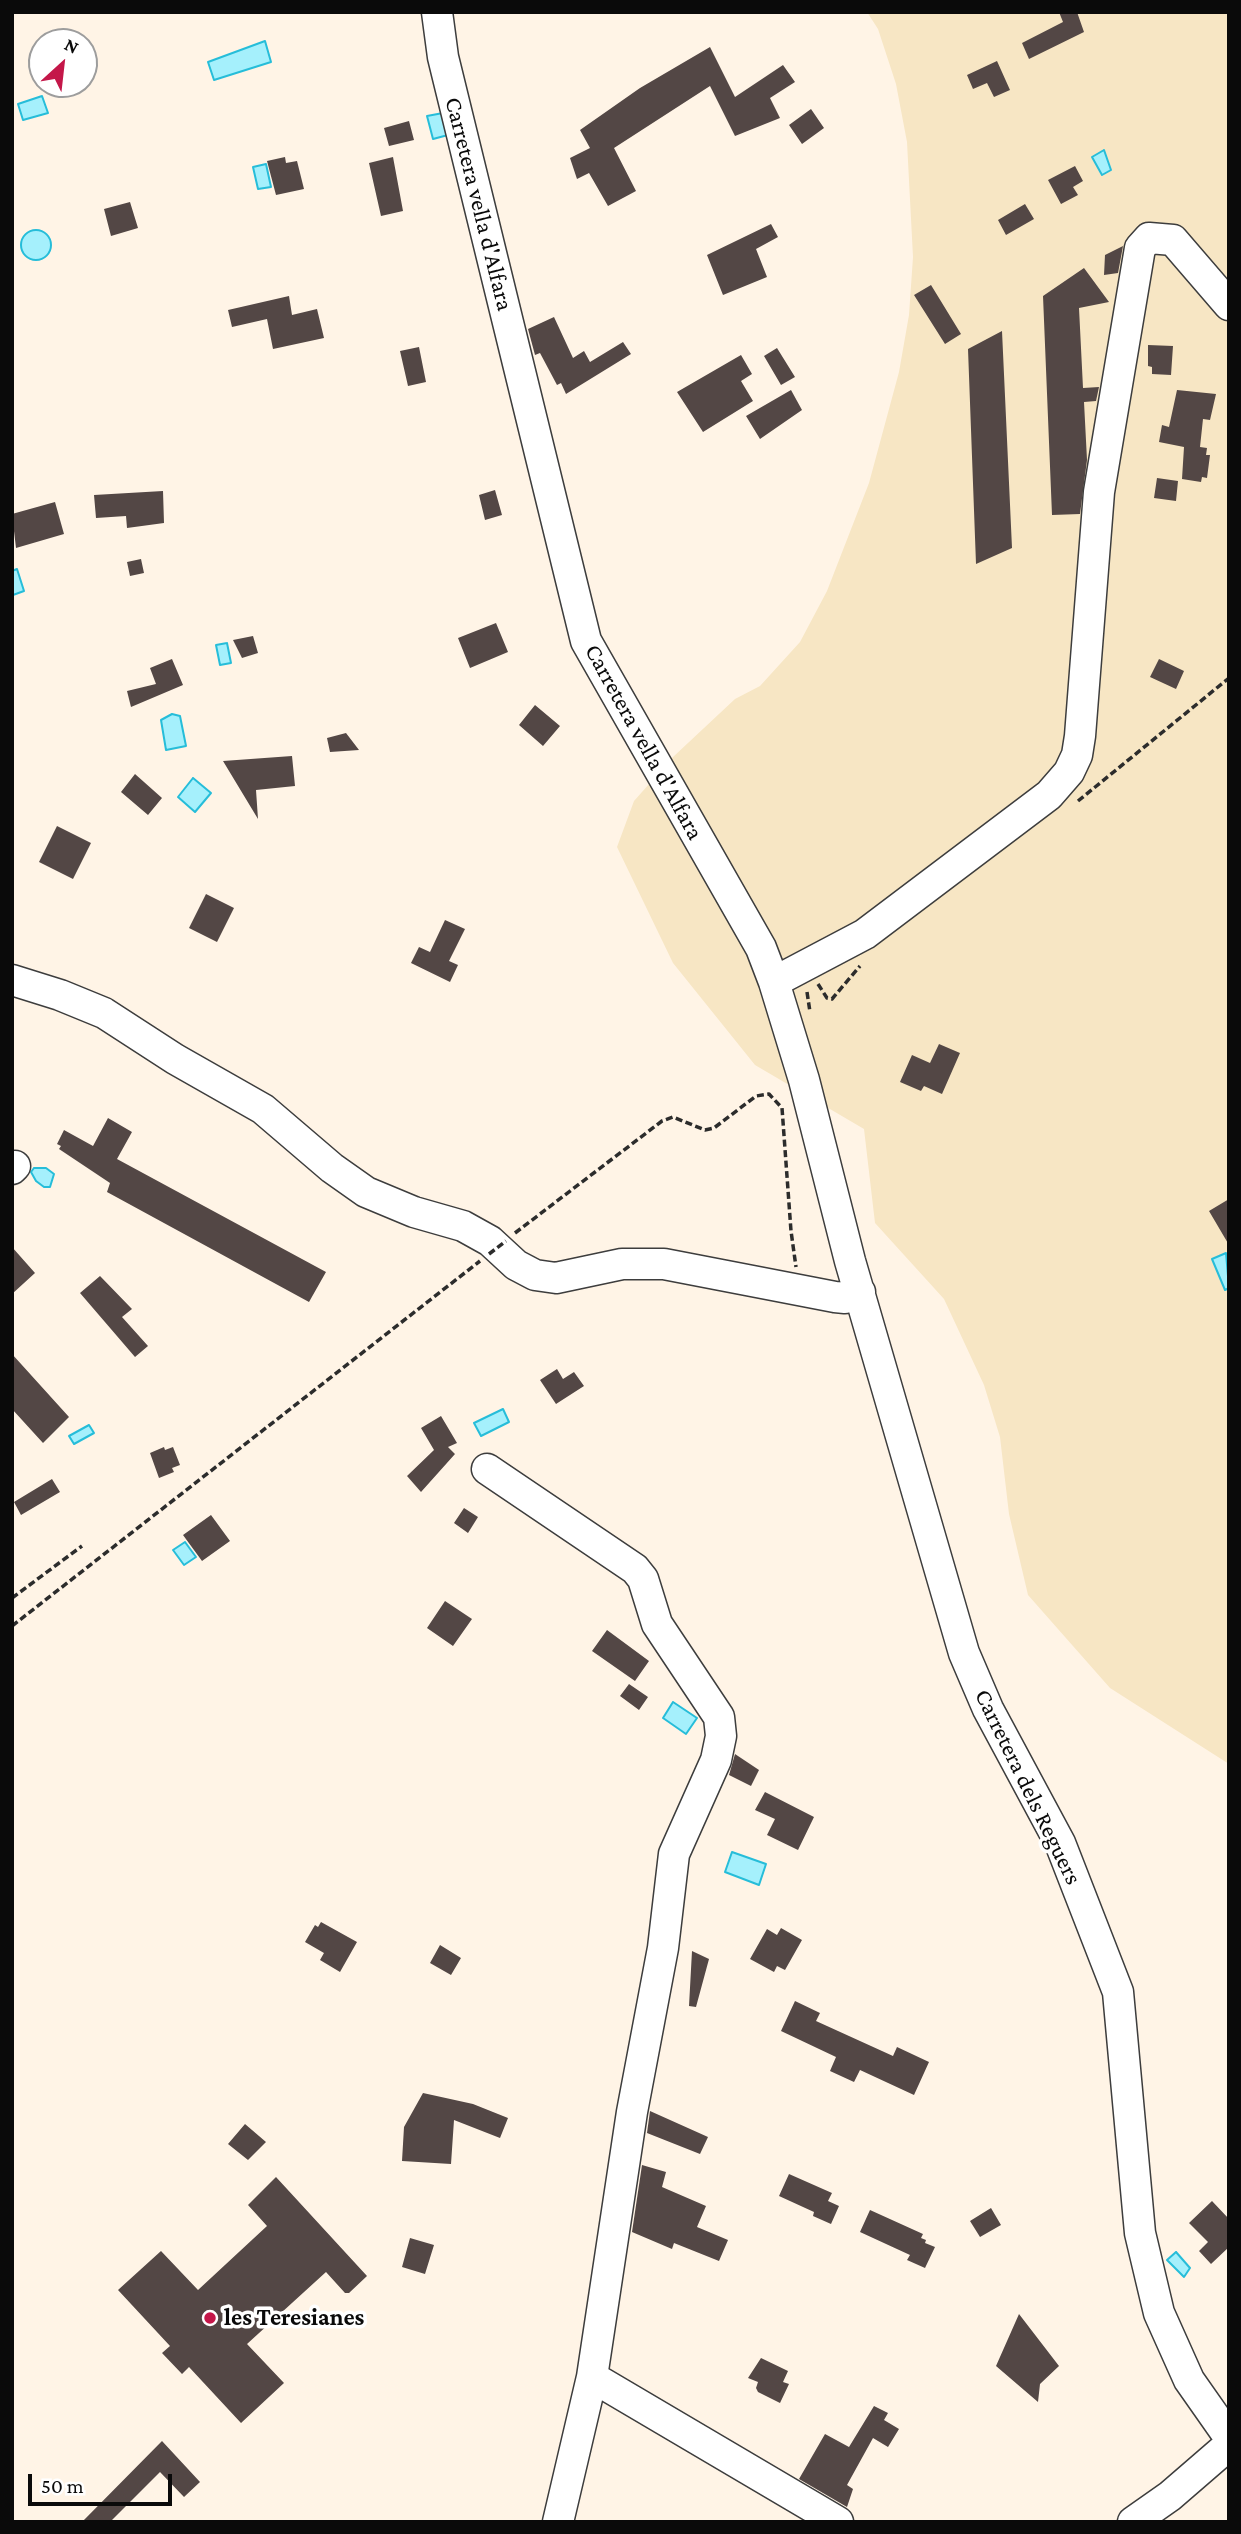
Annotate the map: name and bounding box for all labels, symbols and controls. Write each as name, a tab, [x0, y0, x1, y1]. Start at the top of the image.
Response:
north arrow	[28, 28, 98, 98]
text: N	[61, 33, 82, 58]
street label: Carretera vella d'Alfara	[439, 94, 519, 314]
street label: Carretera vella d'Alfara	[578, 639, 710, 845]
street label: Carretera dels Reguers	[968, 1685, 1088, 1889]
place label: les Teresianes	[224, 2304, 364, 2332]
marker: les Teresianes	[202, 2310, 218, 2326]
scale bar	[32, 2460, 175, 2504]
text: 50 m	[41, 2474, 84, 2498]

